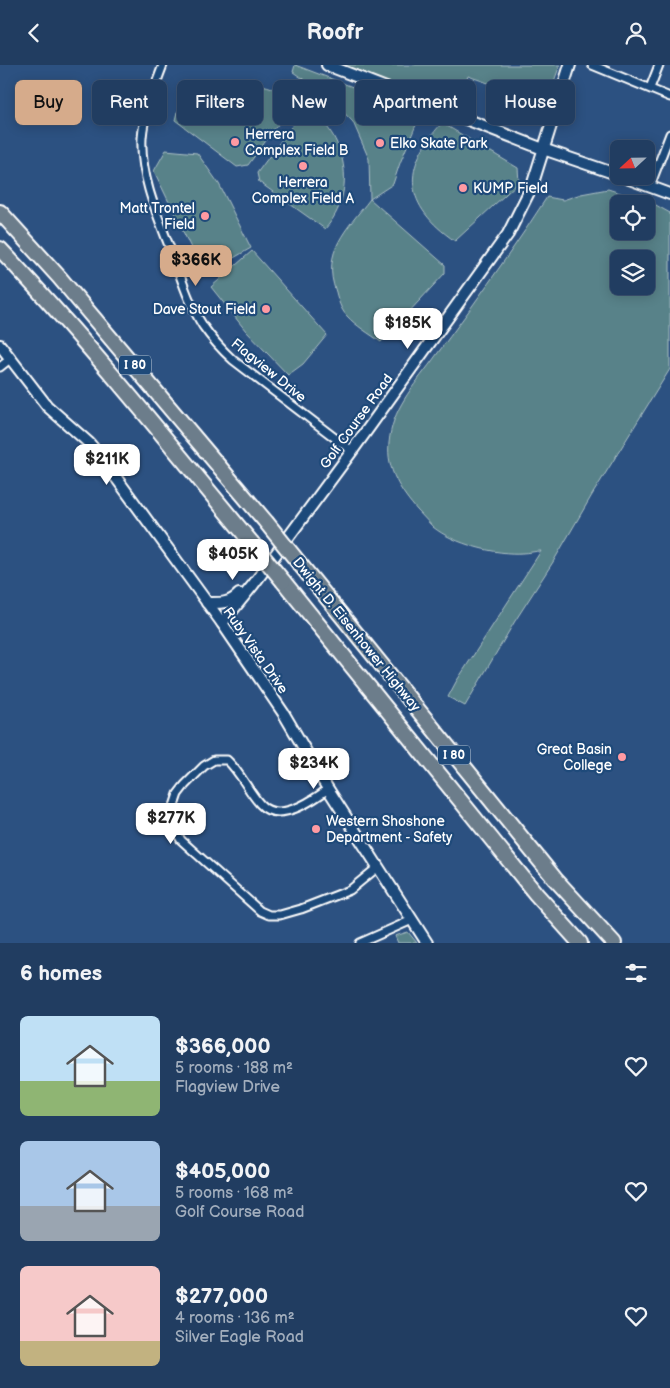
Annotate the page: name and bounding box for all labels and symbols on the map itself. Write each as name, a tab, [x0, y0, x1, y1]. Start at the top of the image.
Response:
place label: Herrera Complex Field B	[245, 126, 349, 159]
place label: Elko Skate Park	[390, 135, 488, 152]
marker: Herrera Complex Field B	[229, 136, 241, 148]
marker: Elko Skate Park	[374, 137, 386, 149]
north arrow	[610, 140, 655, 185]
marker: Herrera Complex Field A	[297, 160, 309, 172]
place label: Herrera Complex Field A	[252, 174, 355, 207]
place label: KUMP Field	[473, 180, 548, 197]
marker: KUMP Field	[457, 182, 469, 194]
place label: Matt Trontel Field	[119, 200, 195, 233]
marker: Matt Trontel Field	[199, 210, 211, 222]
pin: $366K	[161, 245, 231, 287]
place label: Dave Stout Field	[153, 301, 256, 318]
marker: Dave Stout Field	[260, 303, 272, 315]
pin: $185K	[373, 307, 443, 350]
street label: Flagview Drive	[228, 335, 310, 406]
road number: I 80	[119, 355, 151, 375]
street label: Golf Course Road	[316, 371, 397, 472]
pin: $211K	[72, 443, 142, 486]
pin: $405K	[198, 539, 268, 581]
street label: Dwight D. Eisenhower Highway	[289, 554, 424, 715]
street label: Ruby Vista Drive	[219, 604, 292, 697]
place label: Great Basin College	[537, 741, 612, 774]
road number: I 80	[438, 745, 470, 765]
pin: $234K	[279, 747, 349, 790]
marker: Great Basin College	[616, 751, 628, 763]
pin: $277K	[136, 803, 206, 845]
place label: Western Shoshone Department - Safety	[326, 813, 453, 846]
marker: Western Shoshone Department - Safety	[310, 823, 322, 835]

